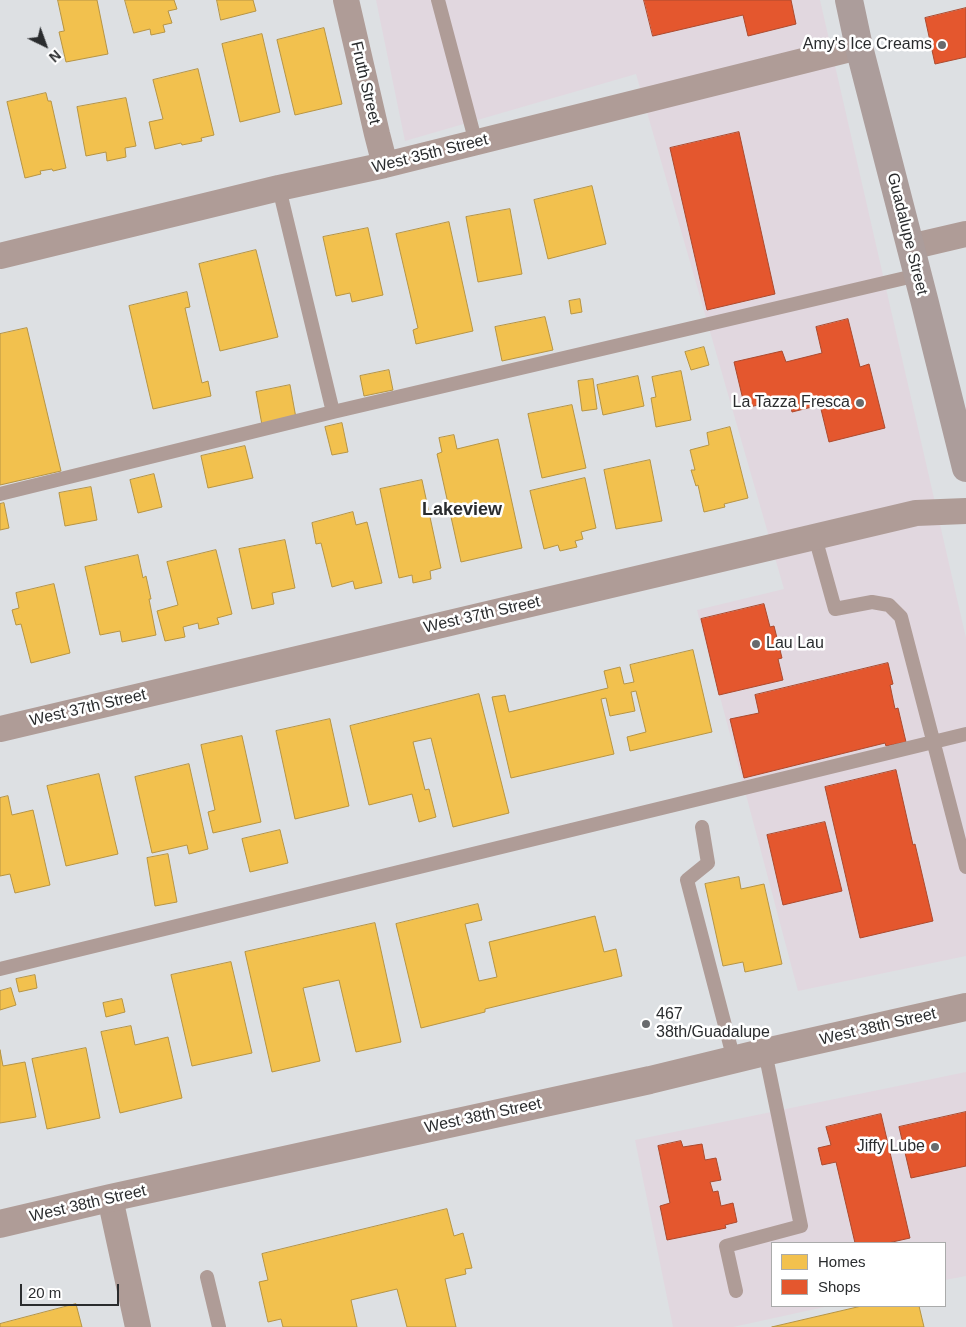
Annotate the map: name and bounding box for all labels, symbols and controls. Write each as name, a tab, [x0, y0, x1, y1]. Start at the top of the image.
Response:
north arrow	[20, 20, 70, 70]
place label: Amy's Ice Creams	[803, 35, 932, 55]
marker: Amy's Ice Creams	[936, 39, 948, 51]
street label: Fruth Street	[346, 40, 384, 126]
text: N	[46, 47, 64, 65]
street label: West 35th Street	[370, 130, 490, 178]
street label: Guadalupe Street	[883, 171, 931, 297]
place label: La Tazza Fresca	[733, 393, 850, 413]
marker: La Tazza Fresca	[854, 397, 866, 409]
district label: Lakeview	[422, 499, 502, 521]
street label: West 37th Street	[422, 592, 542, 638]
place label: Lau Lau	[766, 634, 824, 654]
marker: Lau Lau	[750, 638, 762, 650]
street label: West 37th Street	[28, 685, 148, 731]
street label: West 38th Street	[818, 1004, 938, 1050]
place label: 467 38th/Guadalupe	[656, 1005, 770, 1043]
marker: 467 38th/Guadalupe	[640, 1018, 652, 1030]
street label: West 38th Street	[423, 1094, 543, 1138]
place label: Jiffy Lube	[857, 1137, 925, 1157]
marker: Jiffy Lube	[929, 1141, 941, 1153]
street label: West 38th Street	[28, 1181, 148, 1227]
legend	[771, 1242, 946, 1307]
text: Homes	[818, 1253, 866, 1270]
scale bar	[22, 1274, 121, 1306]
text: Shops	[818, 1278, 861, 1295]
text: 20 m	[28, 1284, 61, 1301]

